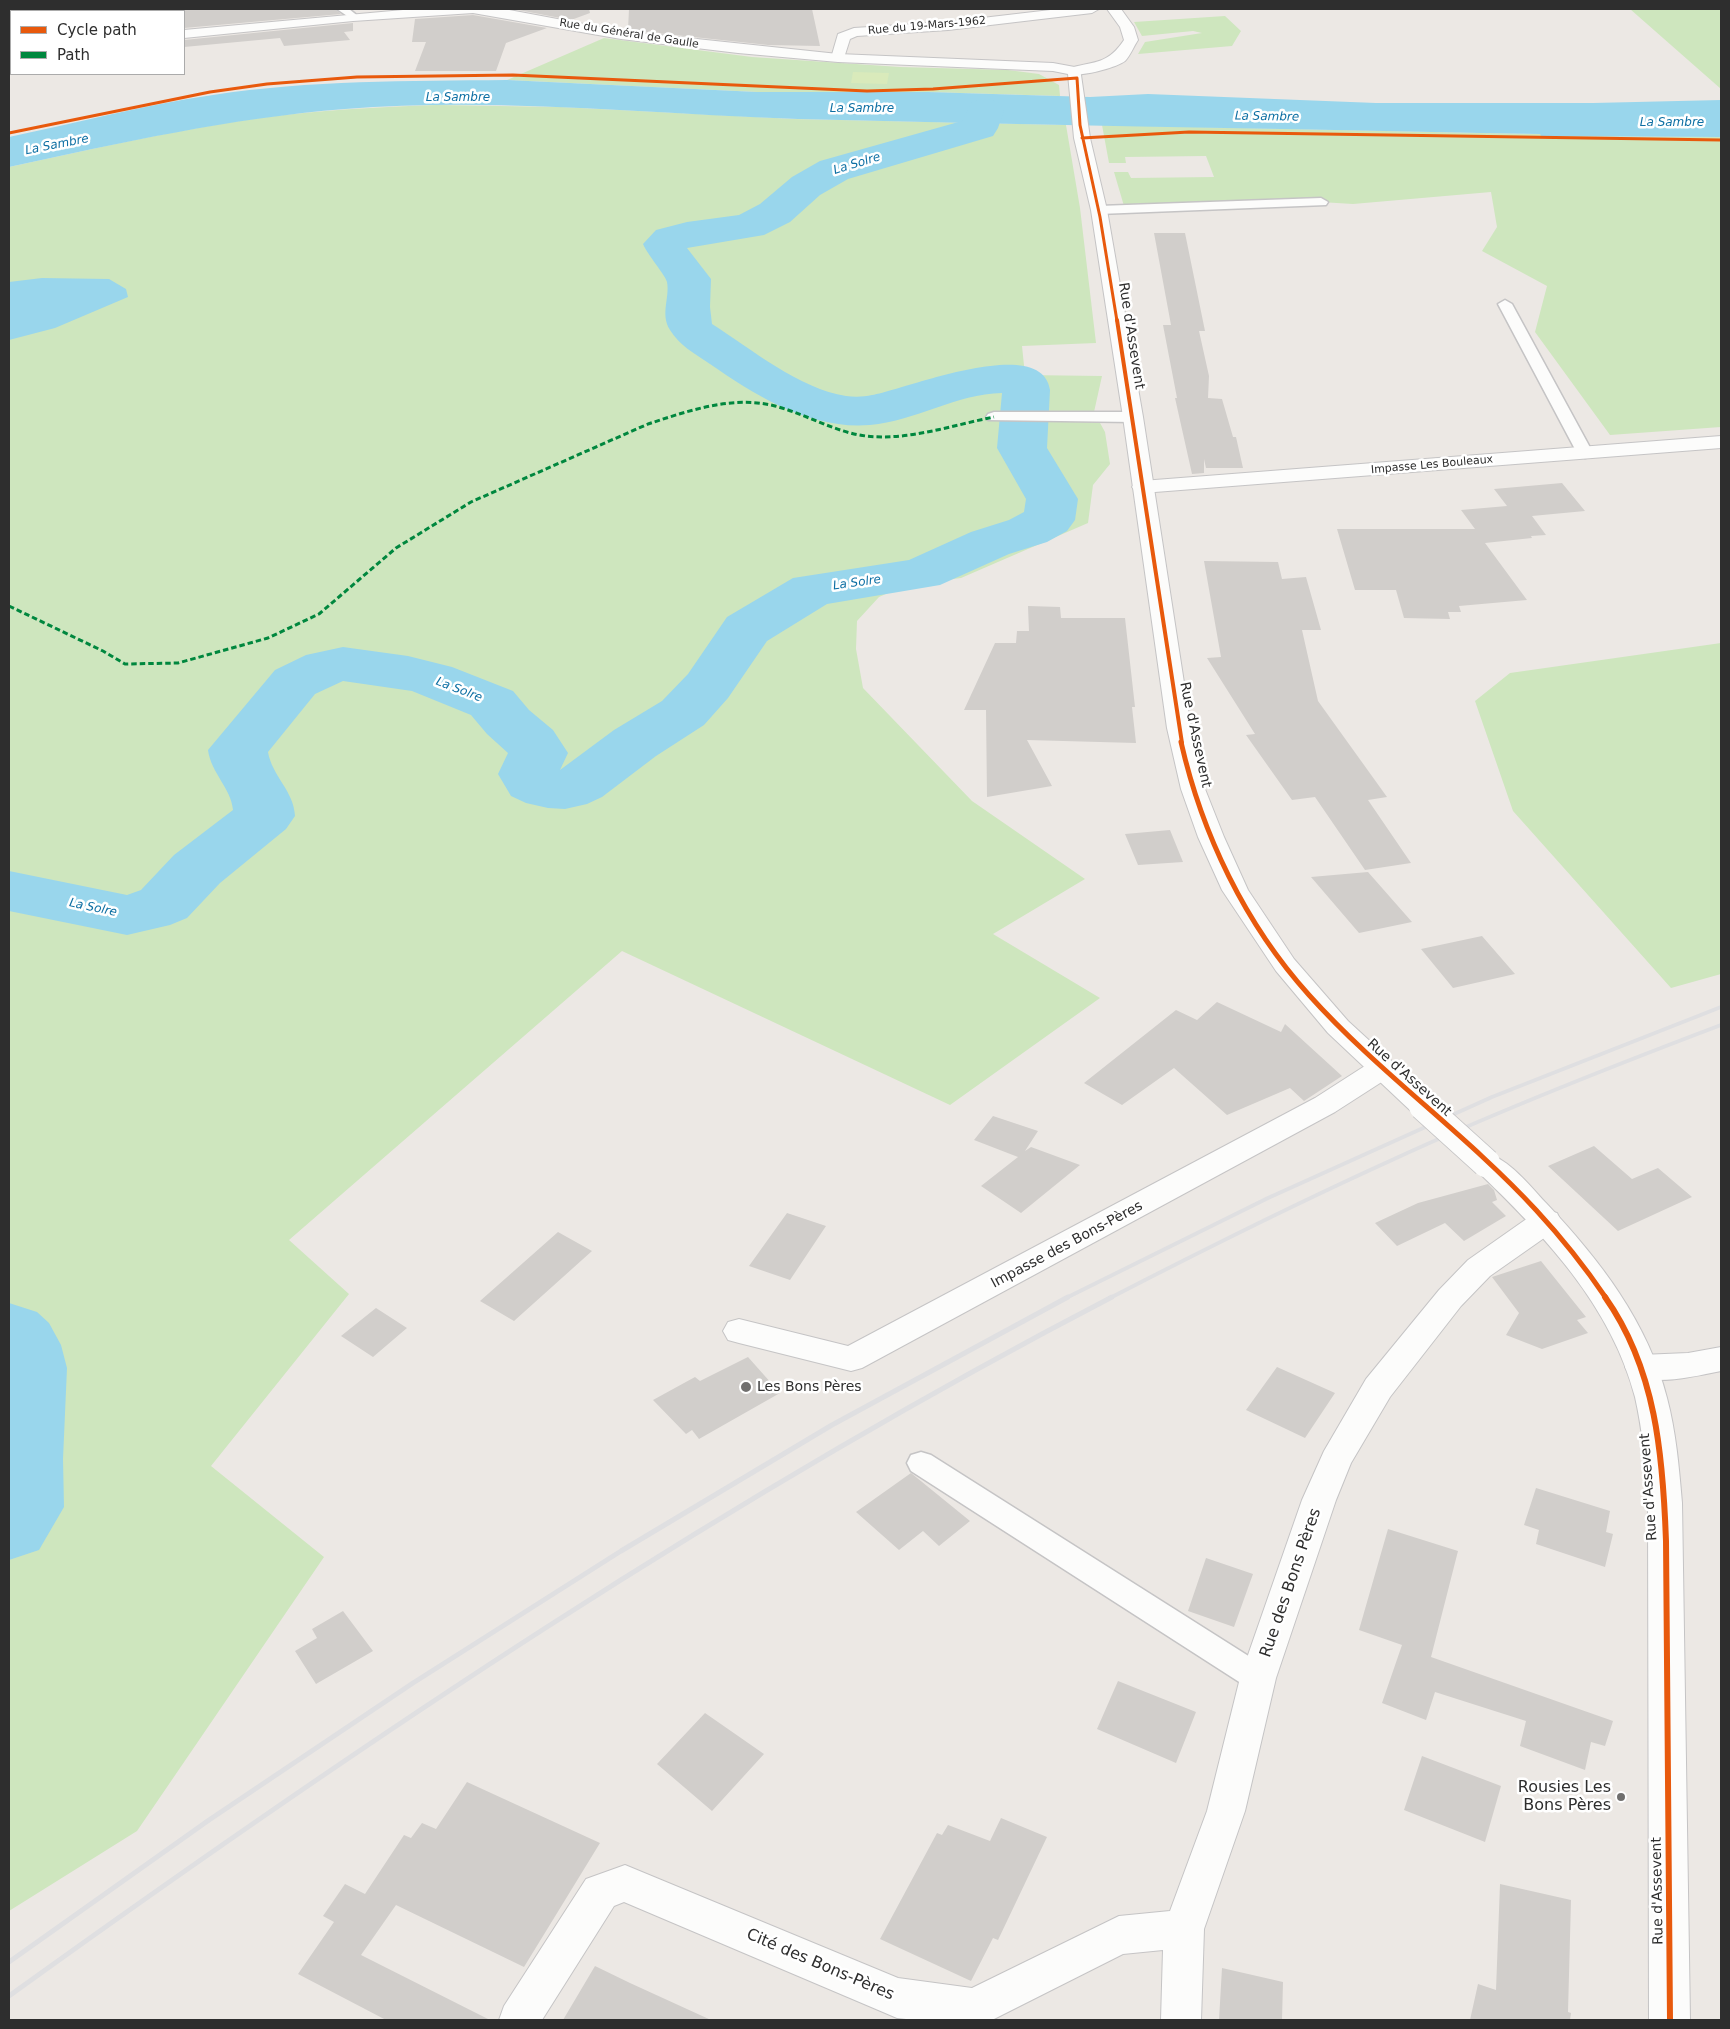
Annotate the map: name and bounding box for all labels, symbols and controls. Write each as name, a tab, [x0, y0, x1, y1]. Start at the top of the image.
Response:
legend	[10, 10, 185, 75]
street label: Rue du 19-Mars-1962	[868, 14, 986, 38]
street label: Rue du Général de Gaulle	[558, 16, 700, 52]
text: Cycle path	[57, 21, 137, 39]
text: Path	[57, 46, 90, 64]
water label: La Sambre	[426, 91, 490, 105]
water label: La Sambre	[830, 102, 894, 116]
water label: La Sambre	[1235, 109, 1299, 125]
water label: La Sambre	[1640, 116, 1704, 130]
water label: La Sambre	[24, 132, 90, 158]
water label: La Solre	[832, 150, 882, 178]
street label: Rue d'Assevent	[1114, 281, 1148, 391]
street label: Impasse Les Bouleaux	[1370, 453, 1494, 477]
water label: La Solre	[832, 572, 882, 594]
water label: La Solre	[434, 675, 484, 705]
street label: Rue d'Assevent	[1176, 681, 1214, 789]
water label: La Solre	[68, 896, 118, 920]
street label: Rue d'Assevent	[1363, 1036, 1455, 1120]
street label: Impasse des Bons-Pères	[988, 1198, 1146, 1292]
place label: Les Bons Pères	[757, 1379, 862, 1395]
marker: Les Bons Pères	[739, 1380, 753, 1394]
street label: Rue d'Assevent	[1637, 1433, 1661, 1541]
street label: Rue des Bons Pères	[1256, 1506, 1326, 1660]
place label: Rousies Les Bons Pères	[1518, 1778, 1611, 1816]
marker: Rousies Les Bons Pères	[1615, 1791, 1627, 1803]
street label: Rue d'Assevent	[1649, 1837, 1667, 1945]
street label: Cité des Bons-Pères	[743, 1925, 897, 2005]

